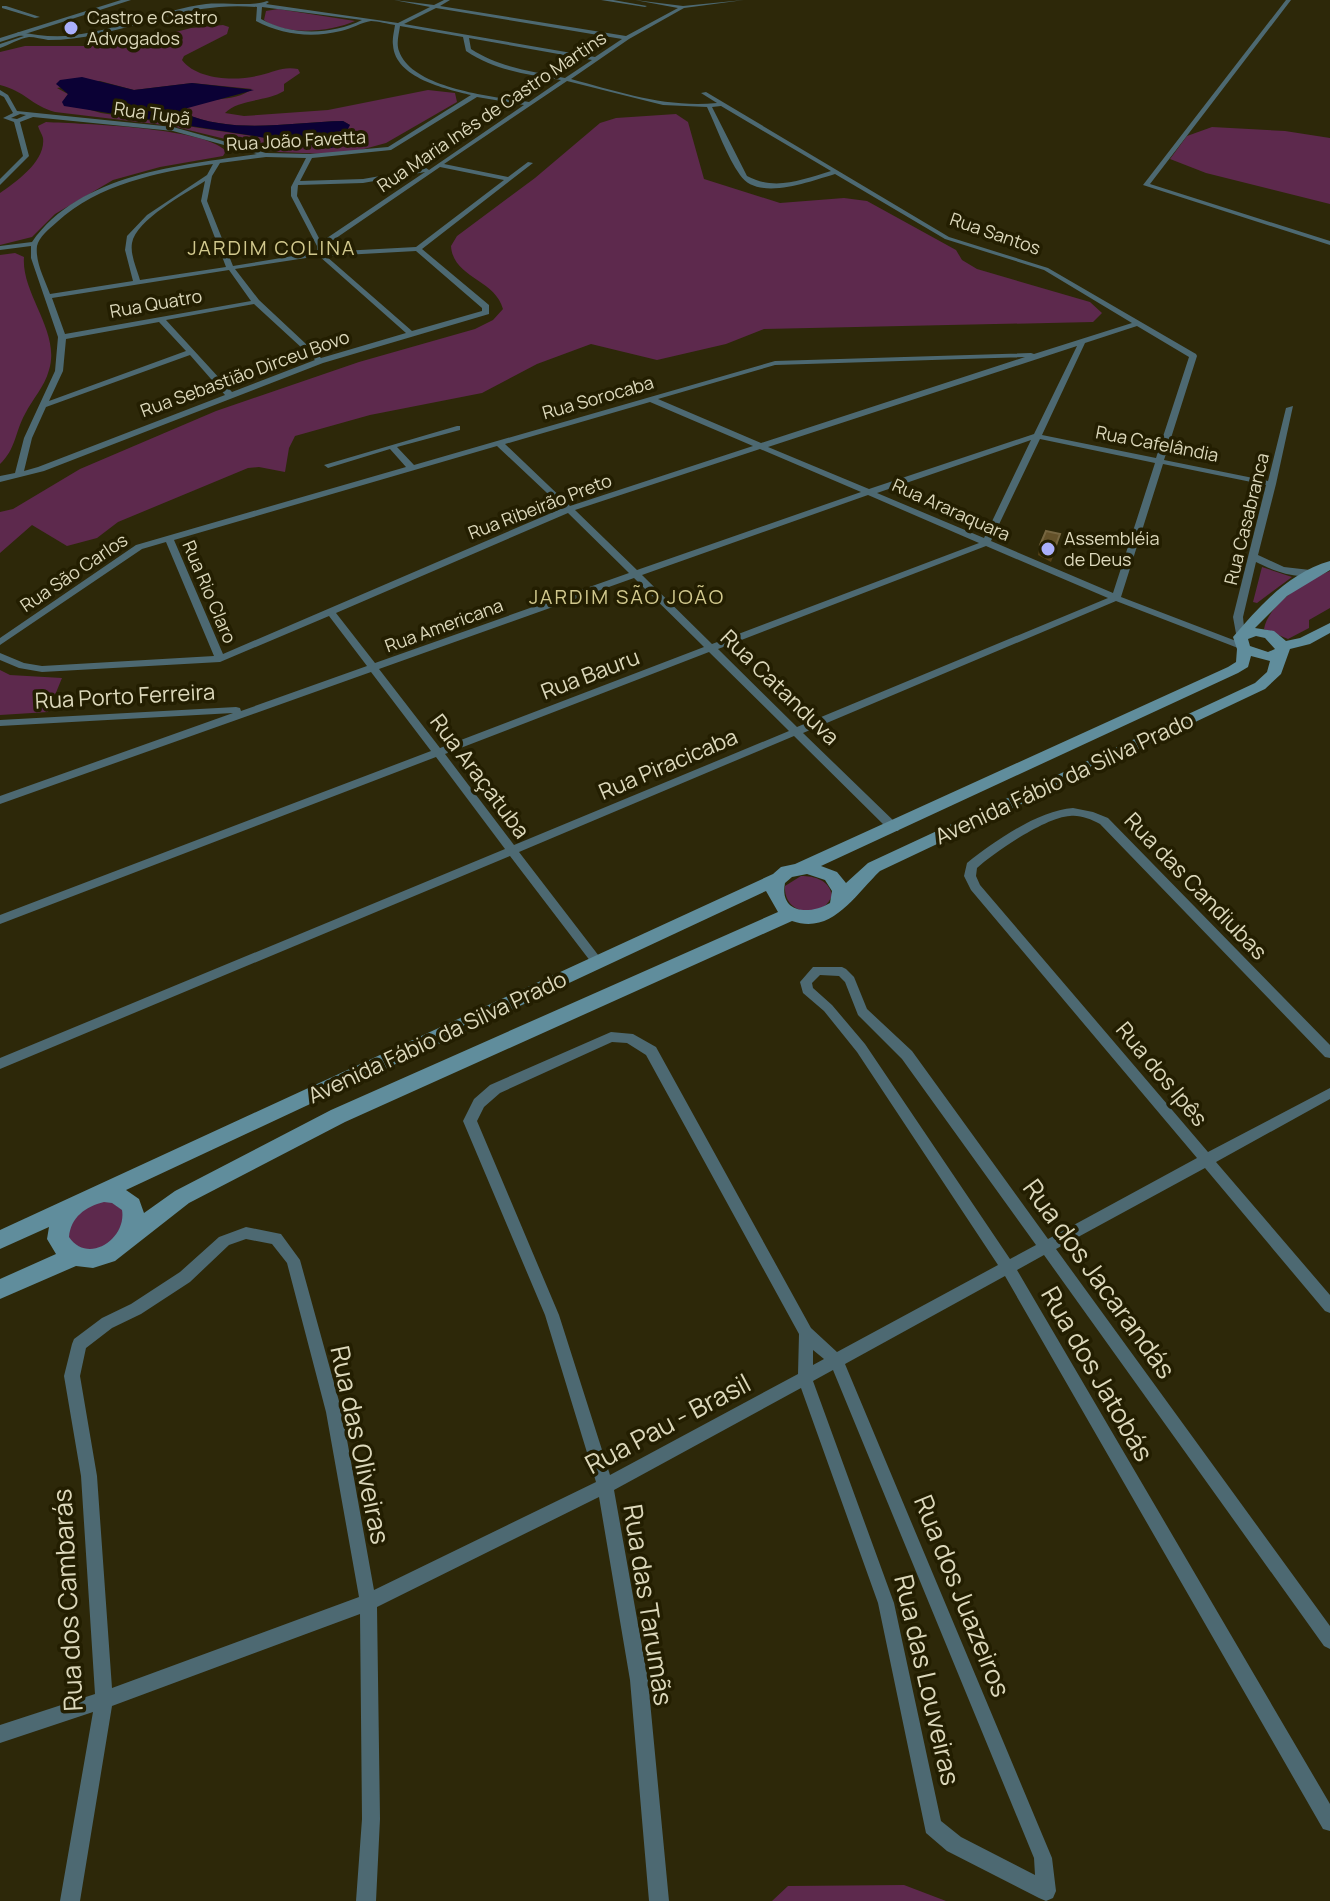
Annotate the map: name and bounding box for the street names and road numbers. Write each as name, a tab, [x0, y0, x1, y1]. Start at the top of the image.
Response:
street label: Rua Maria Inês de Castro Martins	[372, 25, 611, 197]
street label: Rua Tupã	[112, 96, 192, 130]
street label: Rua João Favetta	[225, 124, 366, 156]
street label: Rua Santos	[947, 206, 1044, 260]
street label: Rua Quatro	[108, 283, 204, 323]
street label: Rua Sebastião Dirceu Bovo	[137, 324, 353, 422]
street label: Rua Sorocaba	[539, 370, 656, 424]
street label: Rua Cafelândia	[1094, 419, 1221, 467]
street label: Rua Casabranca	[1218, 450, 1274, 587]
street label: Rua Ribeirão Preto	[464, 468, 615, 545]
street label: Rua Araraquara	[889, 472, 1014, 546]
street label: Rua São Carlos	[15, 527, 132, 617]
street label: Rua Rio Claro	[177, 537, 242, 647]
street label: Rua Americana	[381, 593, 506, 658]
street label: Rua Catanduva	[714, 623, 846, 751]
street label: Rua Bauru	[536, 641, 644, 707]
street label: Rua Porto Ferreira	[34, 676, 216, 716]
street label: Avenida Fábio da Silva Prado	[930, 705, 1198, 851]
street label: Rua Araçatuba	[423, 708, 537, 844]
street label: Rua Piracicaba	[594, 721, 742, 807]
street label: Rua das Candiubas	[1118, 806, 1274, 966]
street label: Avenida Fábio da Silva Prado	[303, 964, 571, 1110]
street label: Rua dos Ipês	[1109, 1015, 1215, 1133]
street label: Rua dos Jacarandás	[1015, 1171, 1184, 1385]
street label: Rua dos Jatobás	[1033, 1280, 1163, 1467]
street label: Rua das Oliveiras	[322, 1342, 400, 1547]
street label: Rua Pau - Brasil	[578, 1364, 757, 1482]
street label: Rua dos Cambarás	[43, 1488, 91, 1712]
street label: Rua dos Juazeiros	[906, 1489, 1020, 1702]
street label: Rua das Tarumãs	[615, 1502, 683, 1708]
street label: Rua das Louveiras	[886, 1571, 970, 1789]

